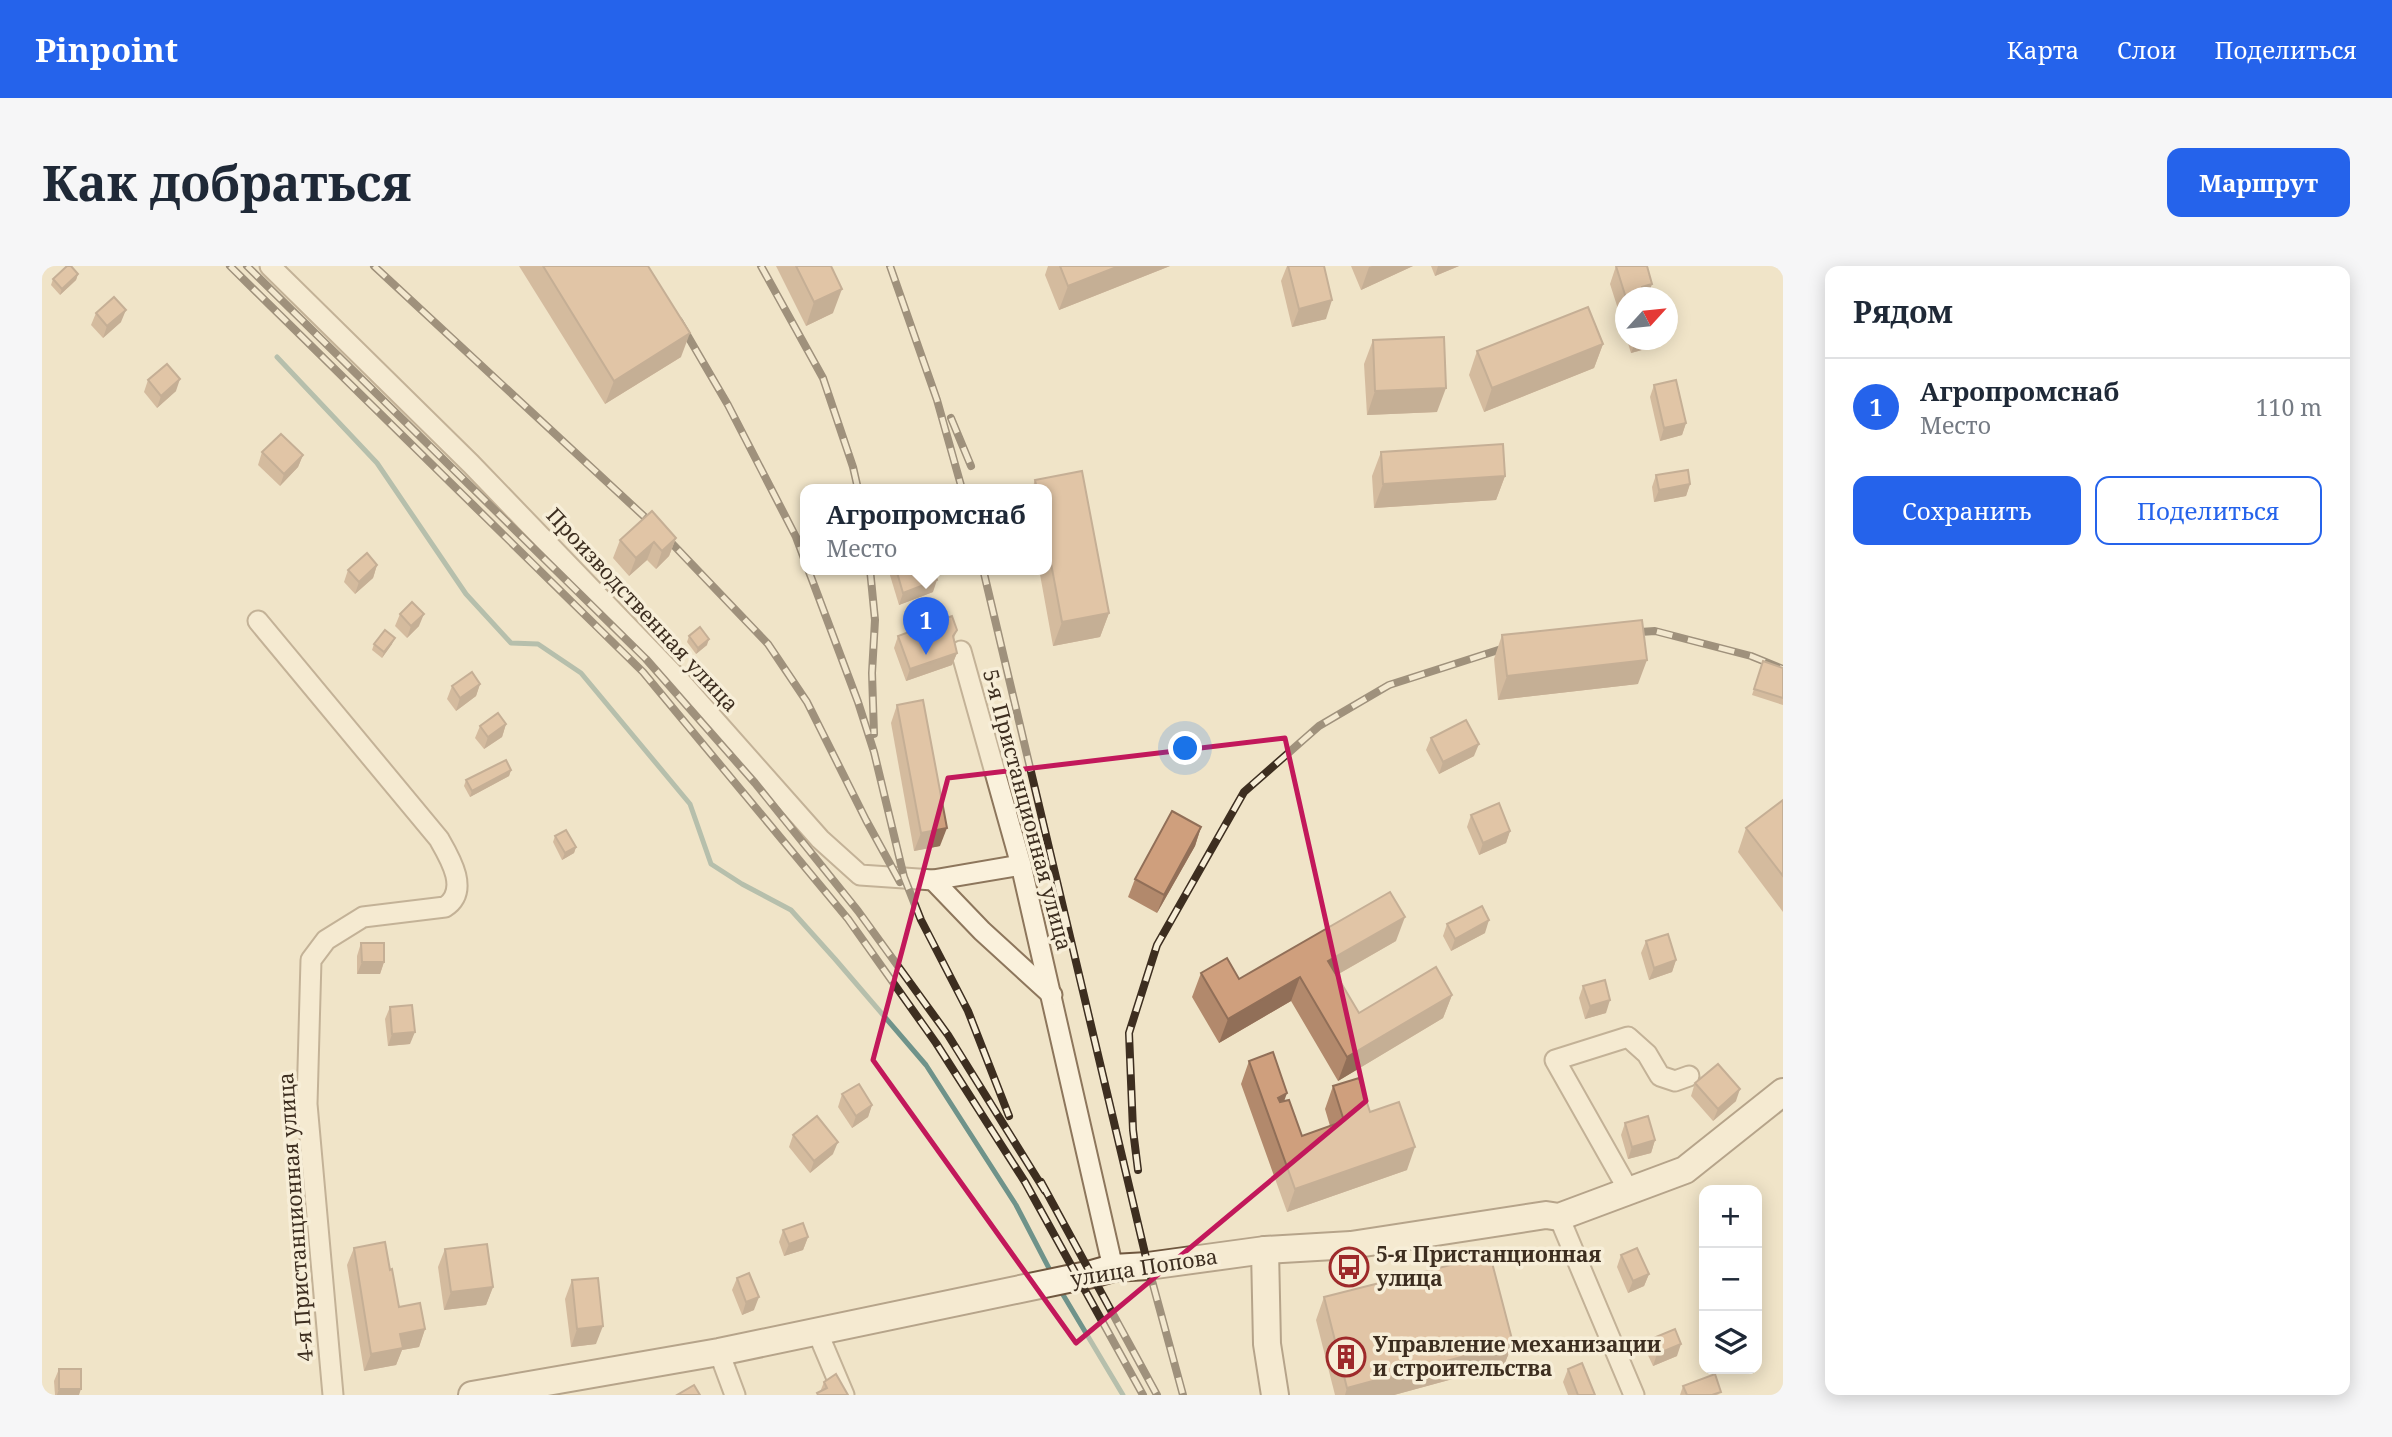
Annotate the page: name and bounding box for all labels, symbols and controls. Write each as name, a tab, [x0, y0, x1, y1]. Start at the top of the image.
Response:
text: Pinpoint	[35, 27, 178, 72]
text: Карта	[2007, 33, 2079, 66]
text: Слои	[2117, 33, 2177, 66]
text: Поделиться	[2215, 33, 2357, 66]
button: Маршрут	[2167, 148, 2350, 217]
text: Как добраться	[42, 149, 411, 215]
north arrow	[1615, 287, 1678, 350]
text: Рядом	[1853, 291, 1953, 332]
text: Агропромснаб	[1920, 373, 2119, 409]
text: 1	[1870, 391, 1883, 423]
text: 110 m	[2256, 391, 2322, 423]
text: Место	[1920, 409, 1991, 441]
button: Сохранить	[1853, 476, 2081, 545]
button: Поделиться	[2095, 476, 2322, 545]
popup	[800, 484, 1052, 575]
text: Агропромснаб	[826, 496, 1026, 532]
street label: Производственная улица	[541, 501, 745, 717]
text: Место	[826, 532, 897, 564]
pin: 1	[903, 597, 949, 655]
street label: 5-я Пристанционная улица	[977, 666, 1079, 953]
your location	[1168, 731, 1202, 765]
street label: 4-я Пристанционная улица	[271, 1072, 319, 1363]
map controls	[1699, 1185, 1762, 1374]
button: +	[1699, 1185, 1762, 1248]
place label: 5-я Пристанционная улица	[1376, 1240, 1601, 1292]
street label: улица Попова	[1068, 1242, 1219, 1292]
bus stop icon: 5-я Пристанционная улица	[1328, 1246, 1370, 1288]
button: −	[1699, 1248, 1762, 1311]
button: layers	[1699, 1311, 1762, 1374]
place label: Управление механизации и строительства	[1373, 1330, 1661, 1382]
building icon: Управление механизации и строительства	[1325, 1336, 1367, 1378]

